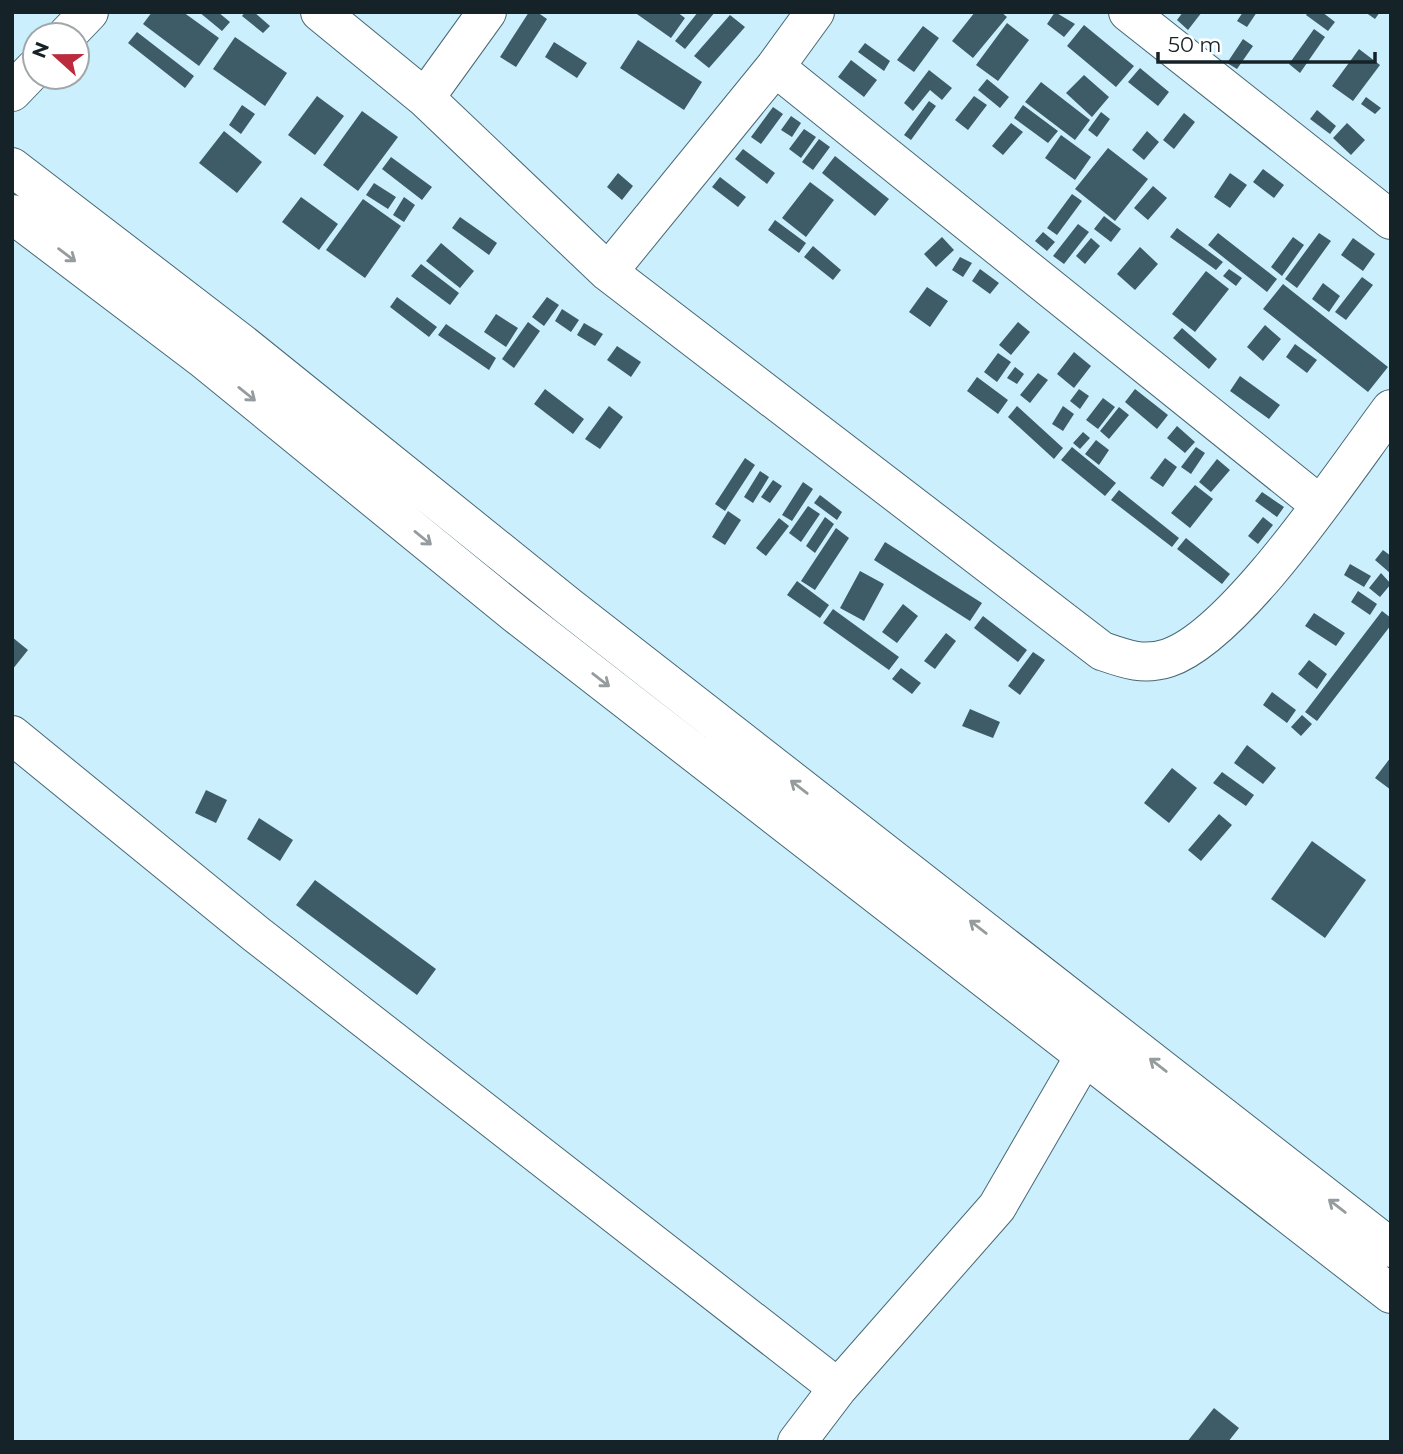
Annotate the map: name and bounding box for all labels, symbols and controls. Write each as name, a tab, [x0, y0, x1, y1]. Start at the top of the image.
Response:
north arrow	[21, 21, 91, 91]
scale bar	[1158, 21, 1375, 65]
text: 50 m	[1168, 32, 1222, 57]
text: N	[27, 39, 54, 61]
one-way arrow	[57, 248, 75, 263]
one-way arrow	[237, 386, 255, 402]
one-way arrow	[413, 530, 431, 546]
one-way arrow	[591, 673, 609, 688]
one-way arrow	[790, 779, 808, 794]
one-way arrow	[969, 919, 987, 934]
one-way arrow	[1150, 1058, 1168, 1073]
one-way arrow	[1328, 1198, 1347, 1213]

